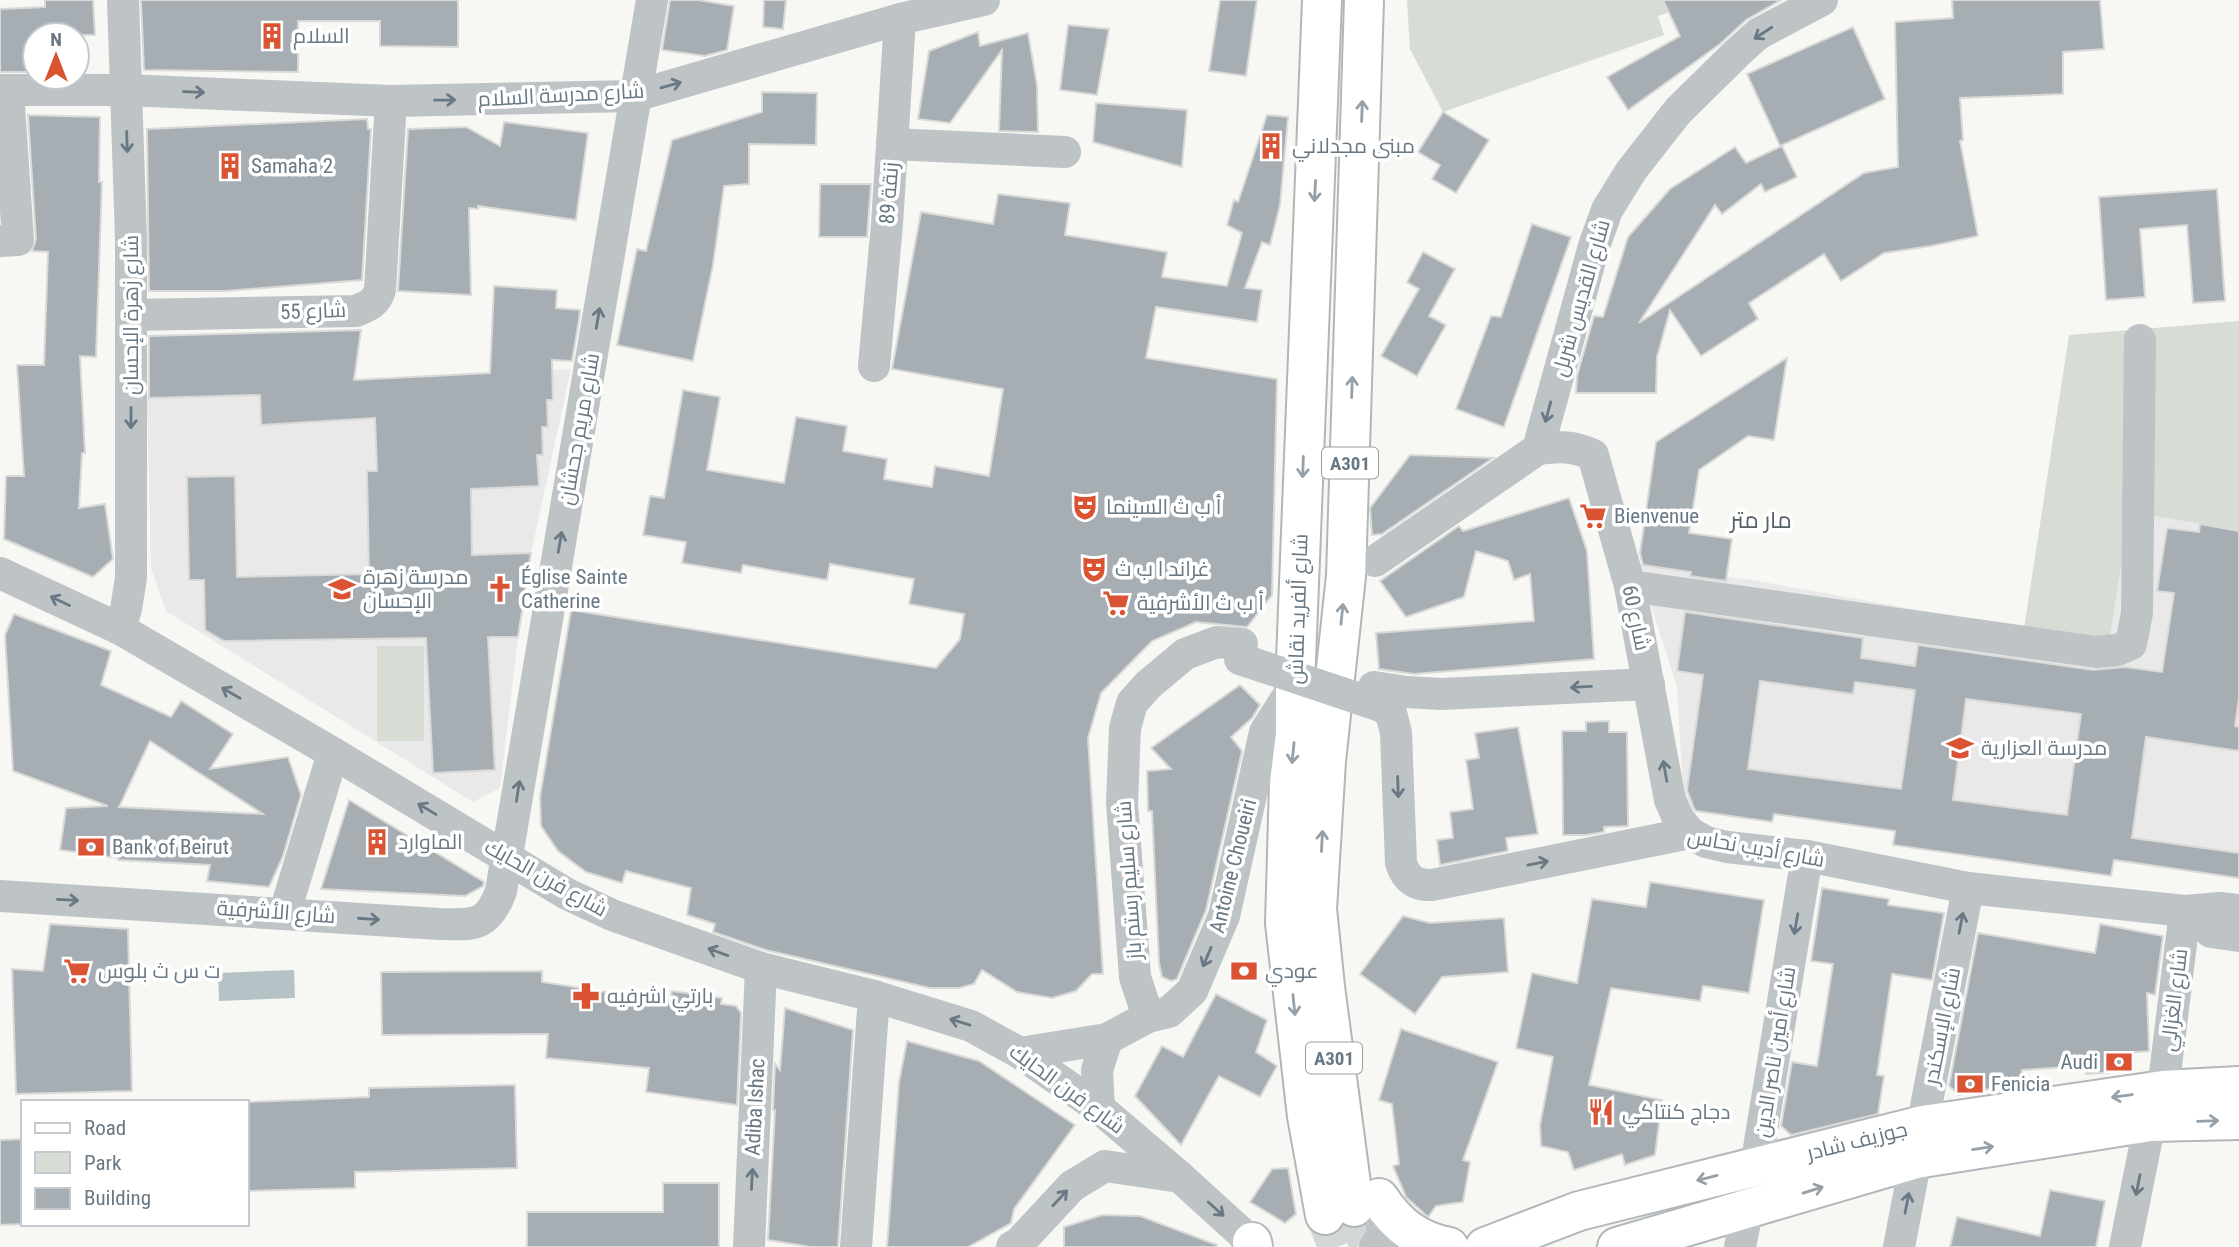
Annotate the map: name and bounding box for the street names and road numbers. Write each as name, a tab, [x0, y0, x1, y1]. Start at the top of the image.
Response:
street label: شارع مدرسة السلام	[477, 79, 645, 113]
street label: زنقة 89	[875, 161, 903, 225]
street label: شارع القديس شربل	[1547, 217, 1617, 380]
street label: شارع زهرة الإحسان	[119, 235, 145, 395]
street label: شارع 55	[279, 298, 347, 326]
street label: شارع مريم جحشان	[554, 351, 606, 507]
road number: A301	[1322, 447, 1378, 478]
street label: شارع ألفريد نقاش	[1282, 533, 1315, 685]
street label: شارع 60	[1615, 583, 1655, 653]
street label: Antoine Choueiri	[1205, 797, 1261, 935]
street label: شارع سليم رستم باز	[1111, 800, 1149, 961]
street label: شارع أديب نحاس	[1685, 823, 1827, 874]
street label: شارع فرن الحايك	[480, 834, 611, 923]
street label: شارع الأشرفية	[216, 896, 336, 930]
street label: شارع الغزالي	[2156, 947, 2196, 1053]
street label: شارع أمين ناصر الدين	[1749, 965, 1802, 1139]
street label: شارع الإسكندر	[1919, 965, 1967, 1088]
street label: شارع فرن الحايك	[1004, 1039, 1129, 1140]
road number: A301	[1306, 1042, 1362, 1074]
street label: Adiba Ishac	[740, 1058, 770, 1156]
street label: جوزيف شادر	[1803, 1117, 1910, 1165]

